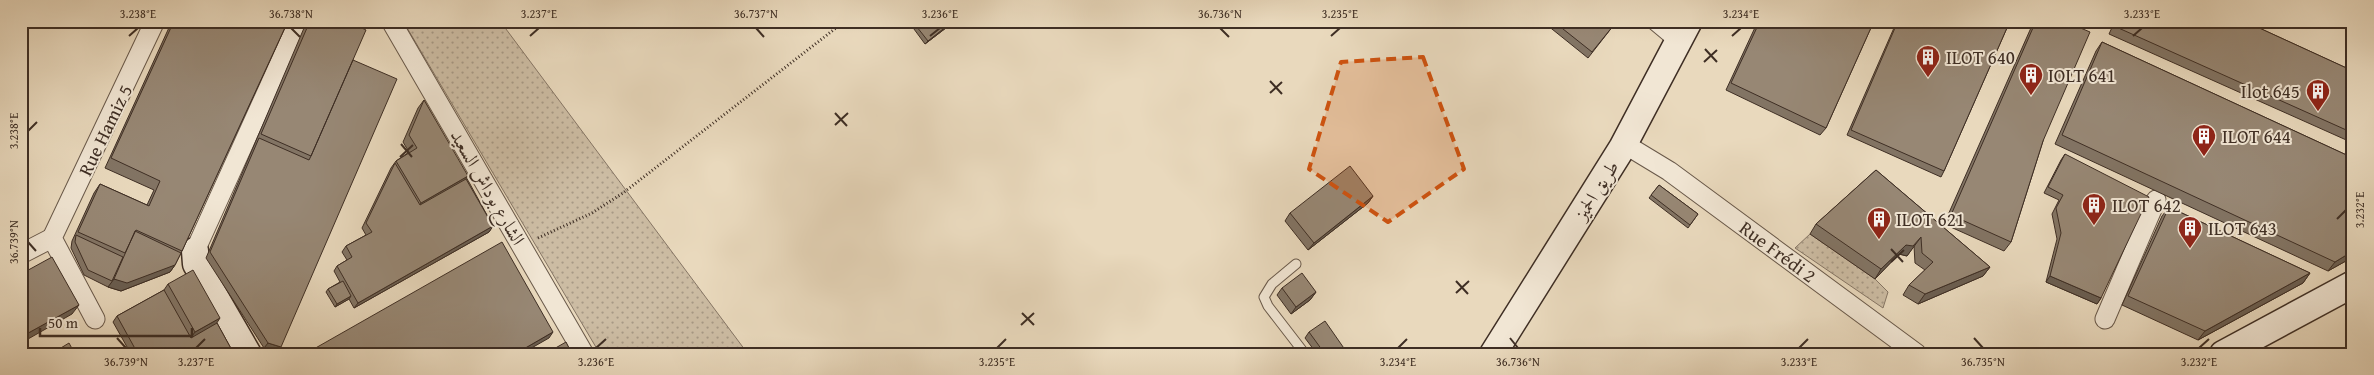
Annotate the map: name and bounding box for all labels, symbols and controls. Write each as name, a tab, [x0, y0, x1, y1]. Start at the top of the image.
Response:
text: 3.238°E	[120, 5, 156, 22]
text: 36.738°N	[269, 5, 313, 22]
text: 3.237°E	[521, 5, 557, 22]
text: 36.737°N	[734, 5, 778, 22]
text: 3.236°E	[922, 5, 958, 22]
text: 36.736°N	[1198, 5, 1242, 22]
text: 3.235°E	[1322, 5, 1358, 22]
text: 3.234°E	[1723, 5, 1759, 22]
text: 3.233°E	[2124, 5, 2160, 22]
place label: ILOT 640	[1946, 43, 2015, 71]
building icon: ILOT 640	[1915, 44, 1941, 78]
place label: IOLT 641	[2048, 61, 2116, 89]
building icon: IOLT 641	[2018, 62, 2044, 96]
place label: Ilot 645	[2241, 77, 2300, 105]
building icon: Ilot 645	[2305, 78, 2331, 112]
street label: Rue Hamiz 5	[71, 80, 139, 180]
text: 3.238°E	[5, 113, 22, 149]
place label: ILOT 644	[2222, 122, 2291, 150]
building icon: ILOT 644	[2191, 123, 2217, 157]
street label: الشارع بوداش السعيد	[442, 124, 532, 251]
street label: طريق الحميز	[1566, 155, 1625, 227]
place label: ILOT 642	[2112, 191, 2181, 219]
building icon: ILOT 642	[2081, 192, 2107, 226]
text: 3.232°E	[2351, 192, 2368, 228]
place label: ILOT 621	[1896, 205, 1965, 233]
building icon: ILOT 621	[1866, 206, 1892, 240]
street label: Rue Frédi 2	[1734, 214, 1822, 289]
place label: ILOT 643	[2208, 214, 2277, 242]
building icon: ILOT 643	[2177, 215, 2203, 249]
text: 36.739°N	[5, 220, 22, 264]
scale bar	[40, 305, 192, 337]
text: 50 m	[48, 312, 79, 333]
text: 36.739°N	[104, 353, 148, 370]
text: 3.237°E	[178, 353, 214, 370]
text: 3.236°E	[578, 353, 614, 370]
text: 3.235°E	[979, 353, 1015, 370]
text: 3.234°E	[1380, 353, 1416, 370]
text: 36.736°N	[1496, 353, 1540, 370]
text: 3.233°E	[1781, 353, 1817, 370]
text: 36.735°N	[1961, 353, 2005, 370]
text: 3.232°E	[2181, 353, 2217, 370]

